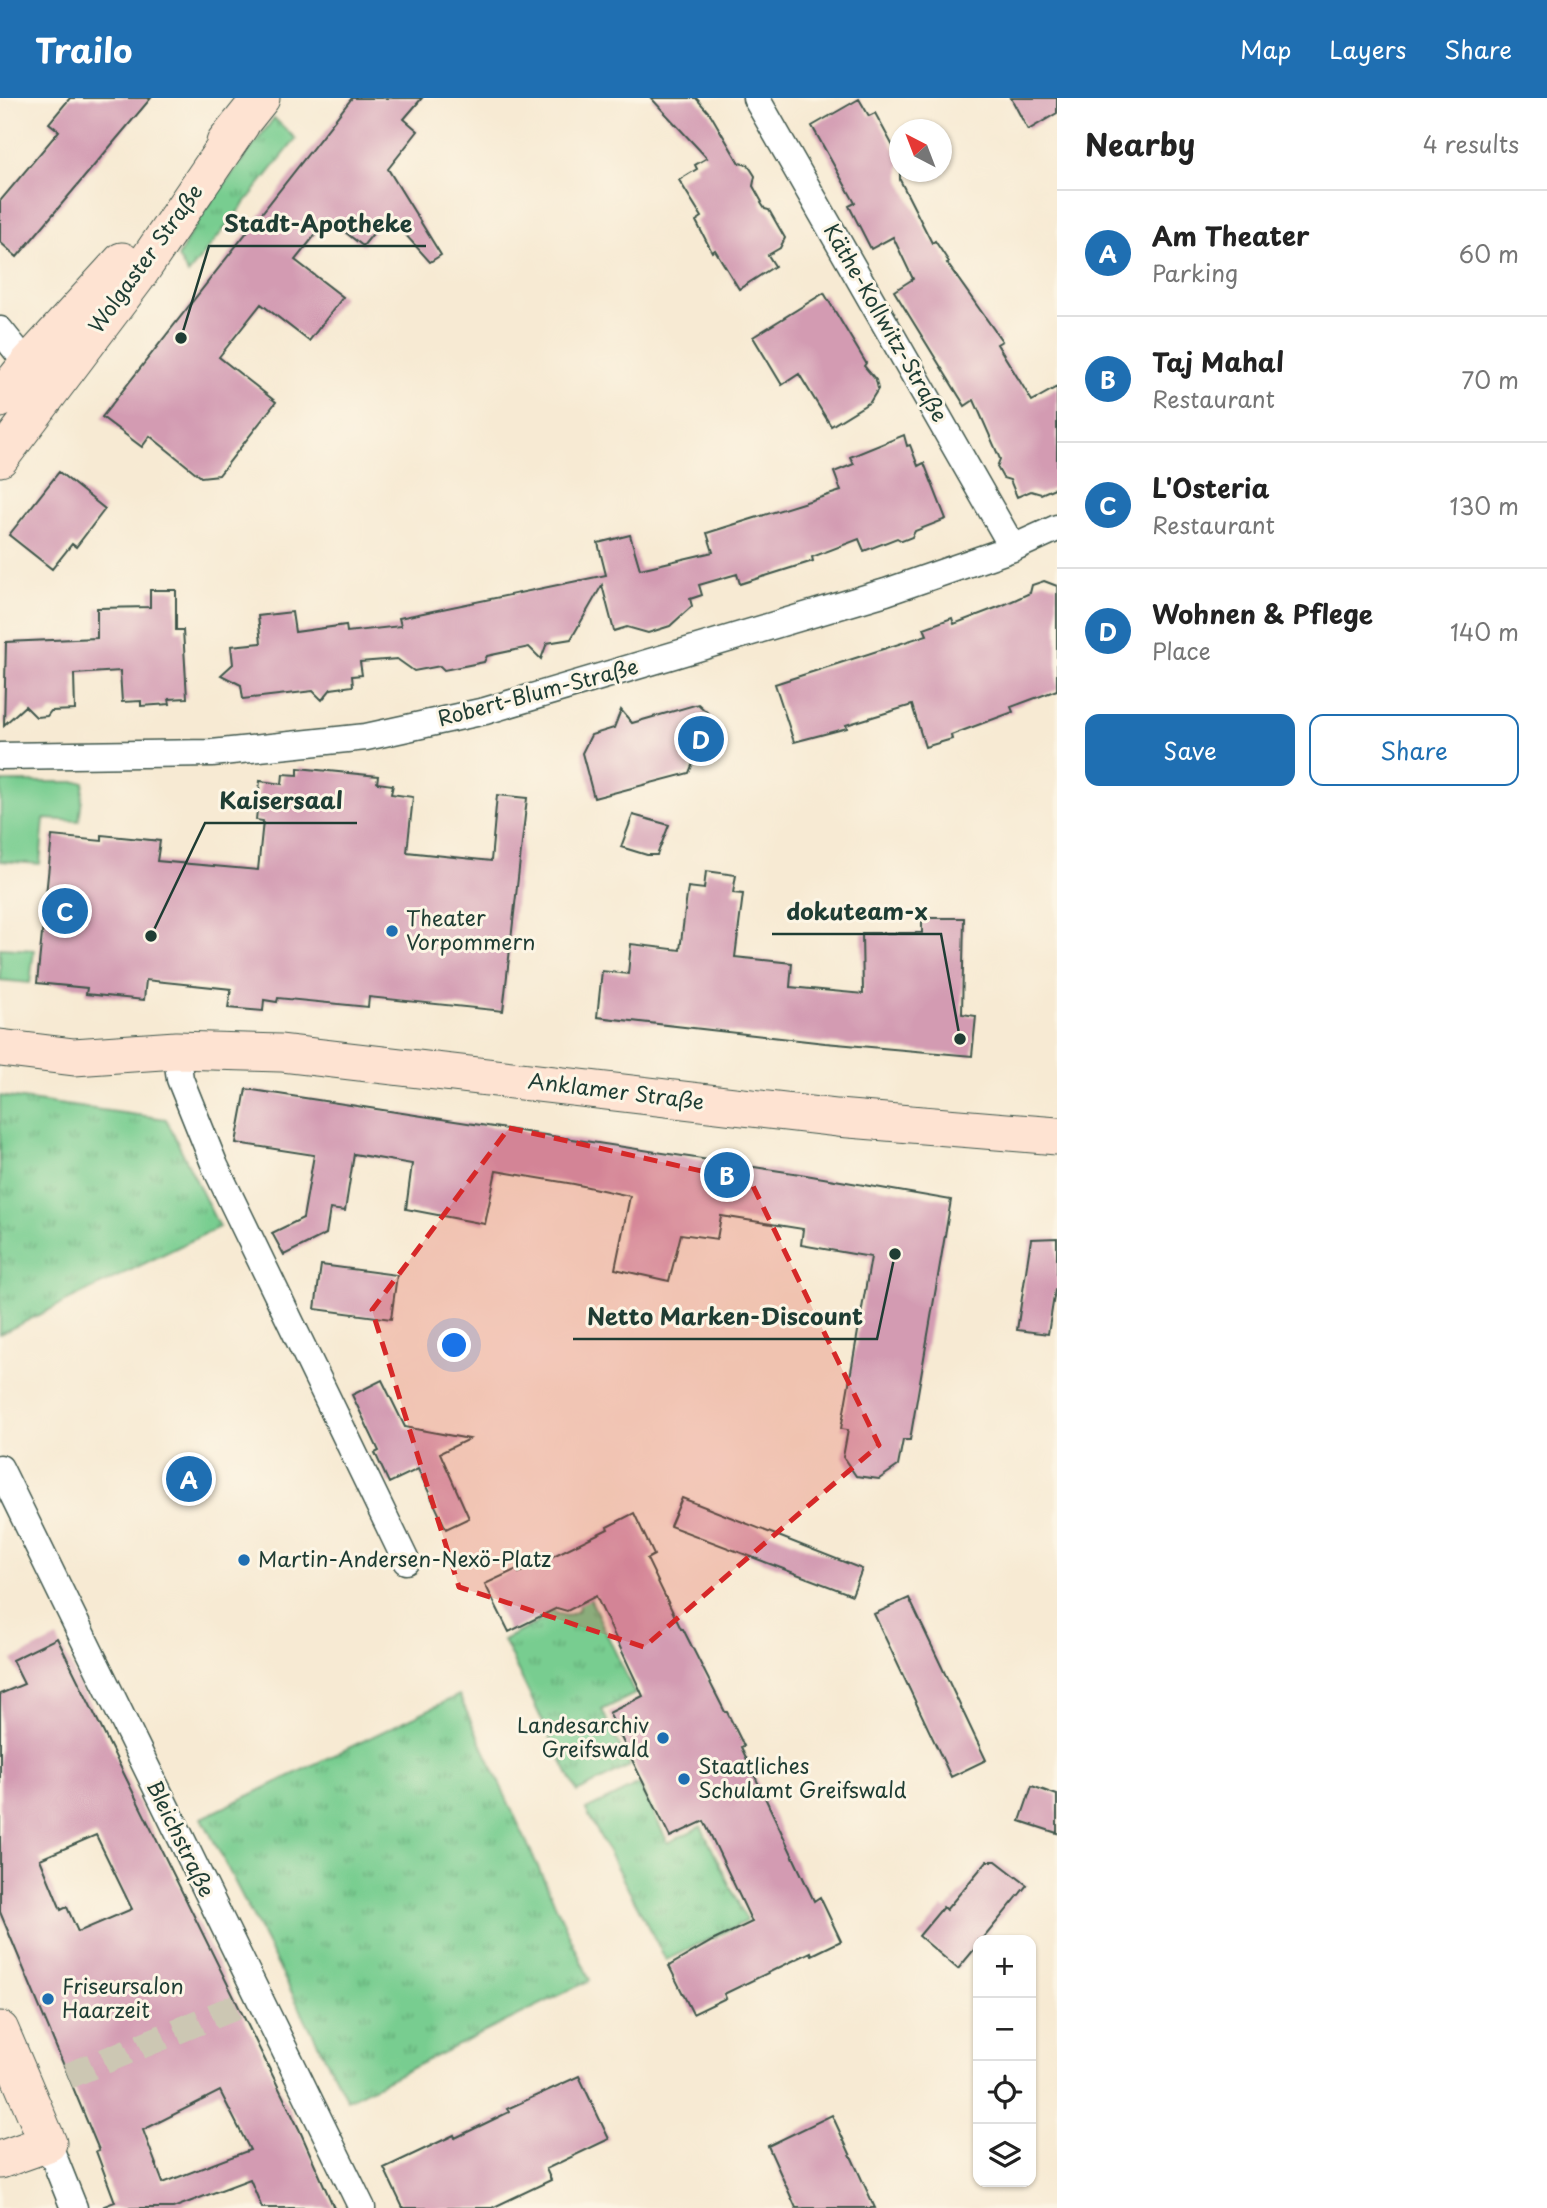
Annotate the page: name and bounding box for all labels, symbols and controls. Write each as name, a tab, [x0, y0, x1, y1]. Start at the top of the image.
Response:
text: Trailo	[35, 24, 132, 74]
text: Map	[1240, 31, 1291, 67]
text: Layers	[1329, 31, 1406, 67]
text: Share	[1444, 31, 1512, 67]
north arrow	[889, 119, 952, 182]
text: Nearby	[1085, 121, 1195, 166]
text: 4 results	[1423, 126, 1519, 161]
street label: Wolgaster Straße	[79, 177, 210, 339]
callout: Stadt-Apotheke	[209, 202, 426, 246]
text: Stadt-Apotheke	[224, 205, 413, 240]
text: Am Theater	[1152, 216, 1309, 255]
street label: Käthe-Kollwitz-Straße	[817, 217, 957, 427]
text: A	[1099, 236, 1117, 271]
text: 60 m	[1459, 236, 1519, 271]
text: Parking	[1152, 255, 1238, 290]
text: Taj Mahal	[1152, 342, 1284, 381]
text: B	[1100, 362, 1116, 397]
text: 70 m	[1461, 362, 1519, 397]
text: Restaurant	[1152, 381, 1275, 416]
text: L'Osteria	[1152, 468, 1270, 507]
text: C	[1099, 488, 1117, 523]
text: 130 m	[1449, 488, 1519, 523]
text: Restaurant	[1152, 507, 1275, 542]
text: Wohnen & Pflege	[1152, 594, 1373, 633]
text: D	[1099, 614, 1117, 649]
text: 140 m	[1450, 614, 1519, 649]
text: Place	[1152, 633, 1211, 668]
street label: Robert-Blum-Straße	[434, 649, 641, 733]
pin: D	[678, 713, 724, 765]
button: Save	[1085, 714, 1295, 786]
button: Share	[1309, 714, 1519, 786]
callout: Kaisersaal	[205, 779, 357, 823]
text: Kaisersaal	[219, 782, 343, 817]
pin: C	[42, 885, 88, 937]
callout: dokuteam-x	[772, 890, 941, 934]
text: dokuteam-x	[786, 893, 928, 928]
place label: Theater Vorpommern	[406, 901, 535, 957]
marker: Theater Vorpommern	[384, 923, 400, 939]
street label: Anklamer Straße	[526, 1063, 706, 1117]
pin: B	[704, 1149, 750, 1201]
callout: Netto Marken-Discount	[573, 1295, 877, 1339]
text: Netto Marken-Discount	[587, 1298, 863, 1333]
your location	[437, 1328, 471, 1362]
pin: A	[166, 1453, 212, 1505]
place label: Martin-Andersen-Nexö-Platz	[258, 1542, 551, 1574]
marker: Martin-Andersen-Nexö-Platz	[236, 1552, 252, 1568]
place label: Landesarchiv Greifswald	[517, 1708, 649, 1764]
marker: Landesarchiv Greifswald	[655, 1730, 671, 1746]
place label: Staatliches Schulamt Greifswald	[698, 1749, 907, 1805]
marker: Staatliches Schulamt Greifswald	[676, 1771, 692, 1787]
street label: Bleichstraße	[140, 1774, 224, 1902]
map controls	[973, 1935, 1036, 2187]
button: +	[973, 1935, 1036, 1998]
place label: Friseursalon Haarzeit	[62, 1969, 184, 2025]
marker: Friseursalon Haarzeit	[40, 1991, 56, 2007]
button: −	[973, 1998, 1036, 2061]
button: locate	[973, 2061, 1036, 2124]
button: layers	[973, 2124, 1036, 2187]

